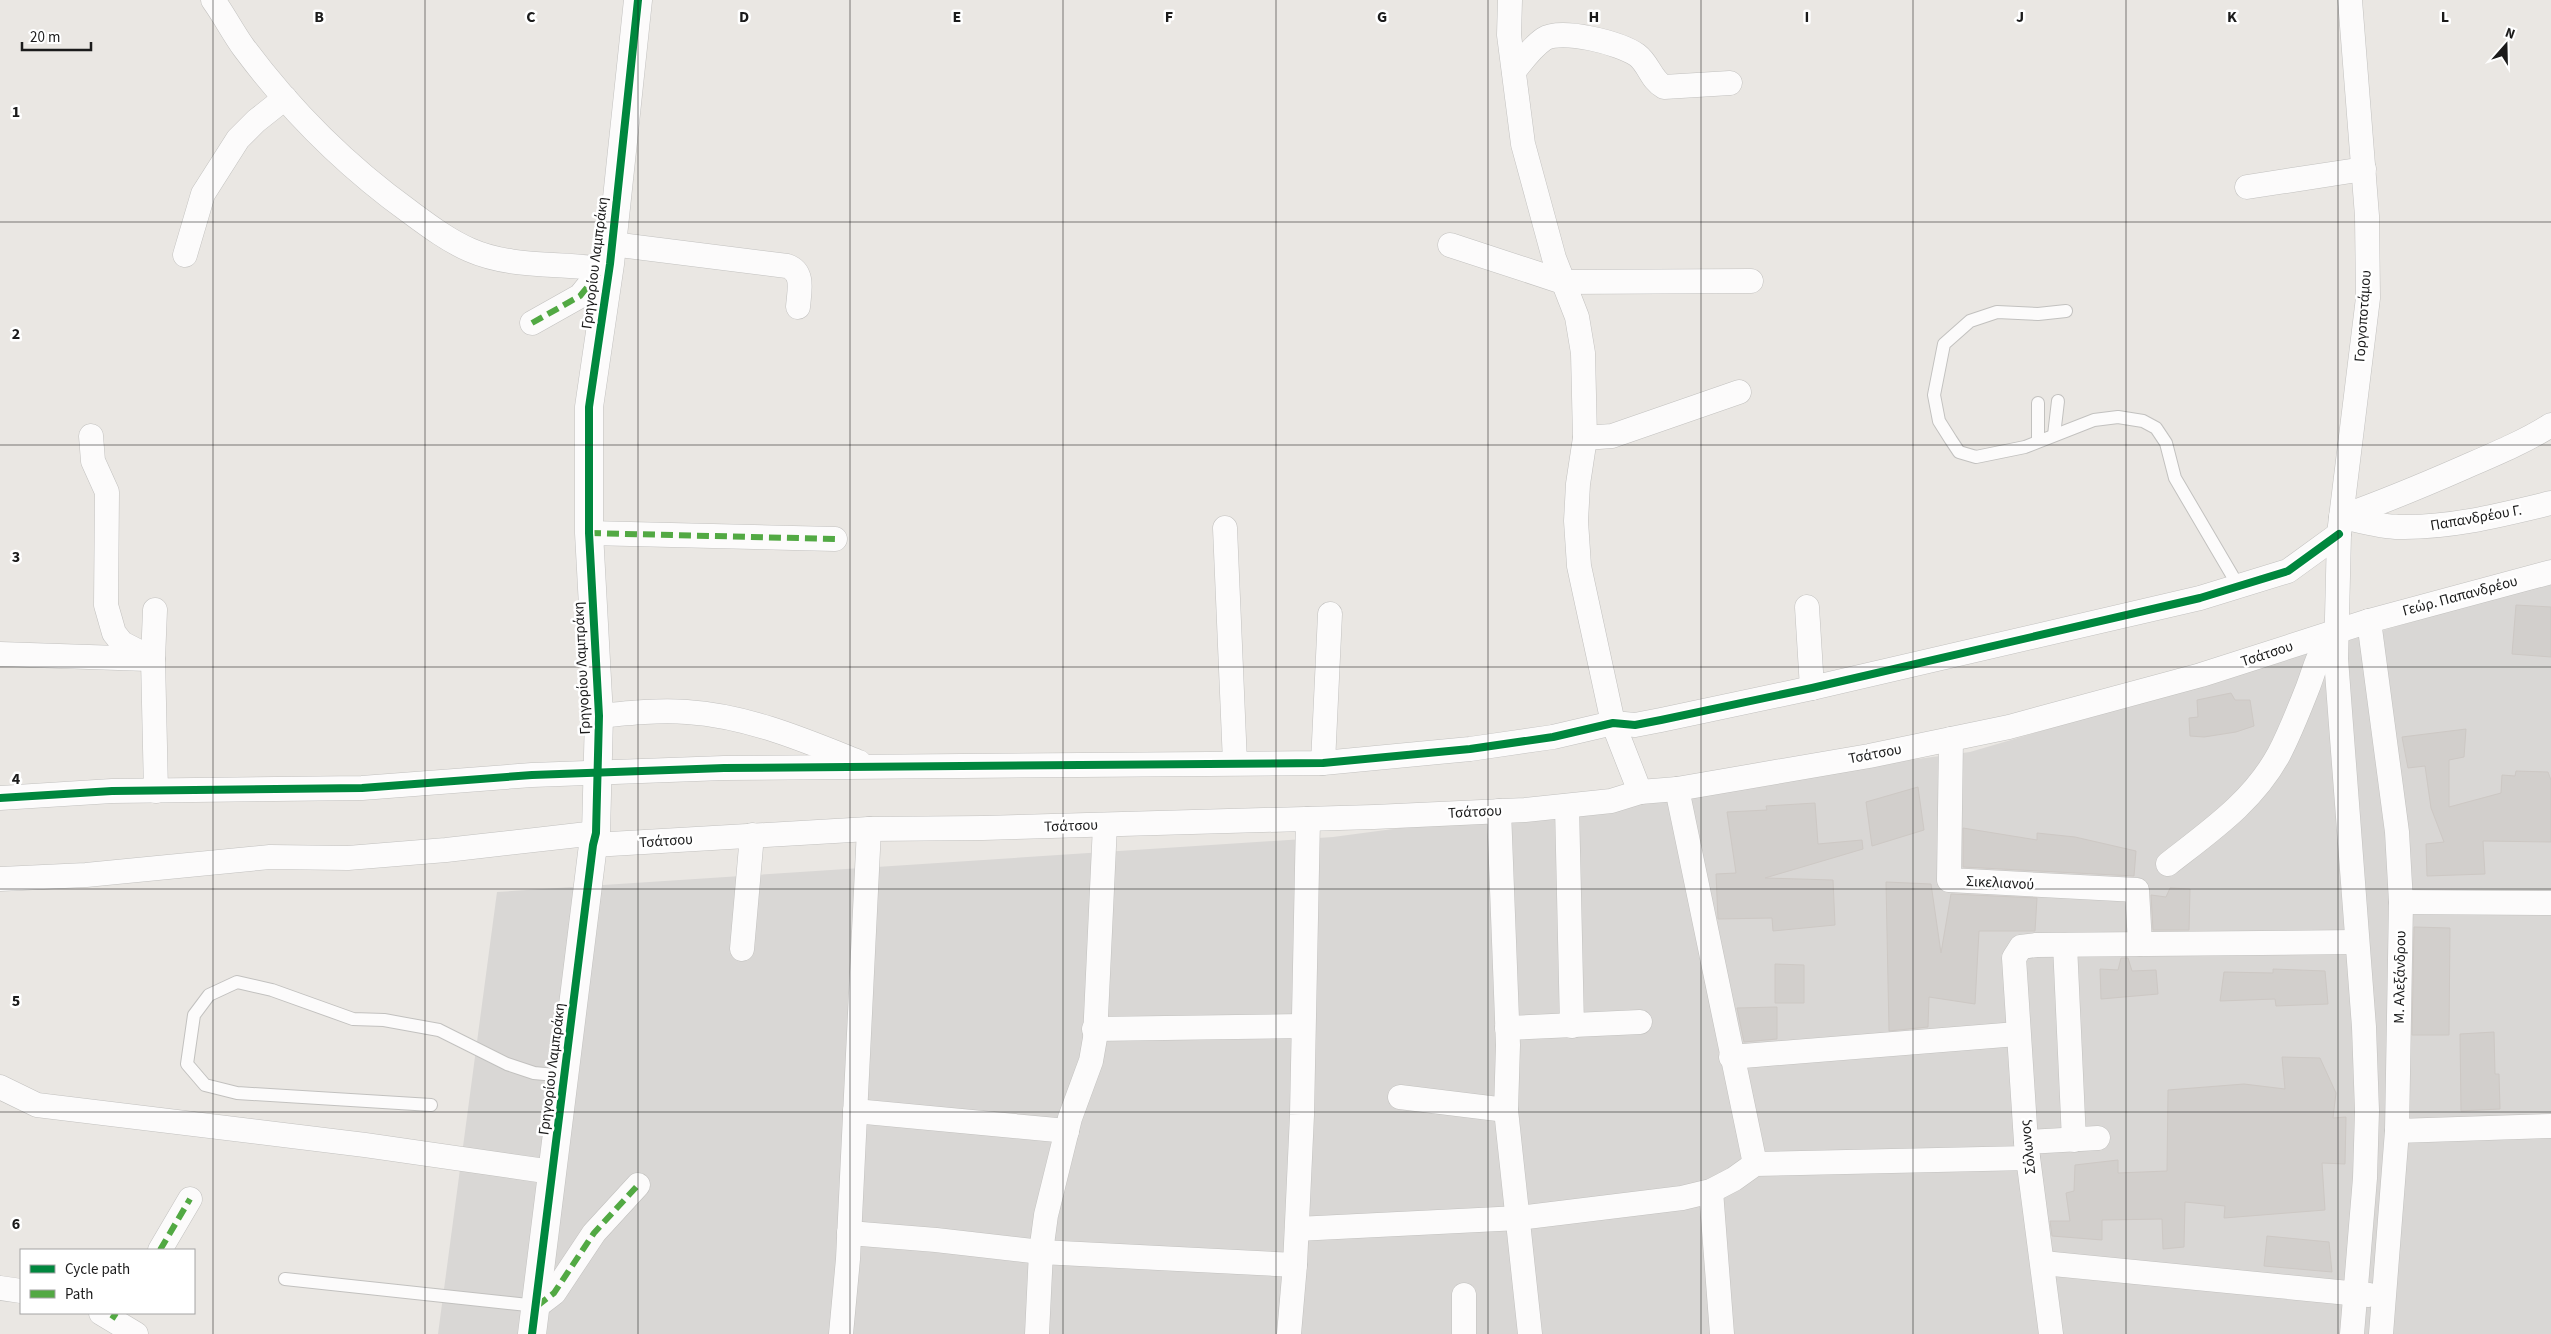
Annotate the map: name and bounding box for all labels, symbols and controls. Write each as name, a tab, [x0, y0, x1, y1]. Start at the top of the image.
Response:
text: B	[314, 6, 324, 28]
text: C	[526, 6, 536, 28]
text: D	[739, 6, 749, 28]
text: E	[953, 6, 961, 28]
text: F	[1165, 6, 1173, 28]
text: G	[1377, 6, 1387, 28]
text: H	[1589, 6, 1599, 28]
text: I	[1805, 6, 1809, 28]
text: J	[2016, 6, 2024, 28]
text: K	[2227, 6, 2237, 28]
text: L	[2441, 6, 2449, 28]
scale bar	[22, 20, 91, 52]
north arrow	[2481, 20, 2531, 70]
text: N	[2502, 23, 2518, 45]
text: 20 m	[30, 27, 60, 48]
text: 1	[12, 101, 20, 123]
street label: Γρηγορίου Λαμπράκη	[576, 196, 614, 330]
street label: Γοργοποτάμου	[2349, 269, 2377, 363]
text: 2	[12, 323, 20, 345]
street label: Παπανδρέου Γ.	[2429, 500, 2523, 536]
text: 3	[12, 546, 20, 568]
street label: Γεώρ. Παπανδρέου	[2400, 571, 2520, 621]
street label: Γρηγορίου Λαμπράκη	[568, 601, 596, 735]
street label: Τσάτσου	[2238, 636, 2296, 672]
street label: Τσάτσου	[1847, 739, 1903, 769]
text: 4	[12, 768, 21, 790]
street label: Τσάτσου	[1448, 800, 1502, 824]
street label: Τσάτσου	[1044, 815, 1098, 837]
street label: Τσάτσου	[638, 829, 694, 853]
street label: Σικελιανού	[1965, 871, 2035, 895]
street label: Μ. Αλεξάνδρου	[2389, 930, 2411, 1024]
text: 5	[12, 990, 20, 1012]
street label: Γρηγορίου Λαμπράκη	[533, 1002, 571, 1136]
street label: Σόλωνος	[2015, 1118, 2041, 1175]
text: 6	[12, 1213, 20, 1235]
legend	[20, 1249, 195, 1314]
text: Cycle path	[65, 1259, 130, 1280]
text: Path	[65, 1284, 93, 1305]

